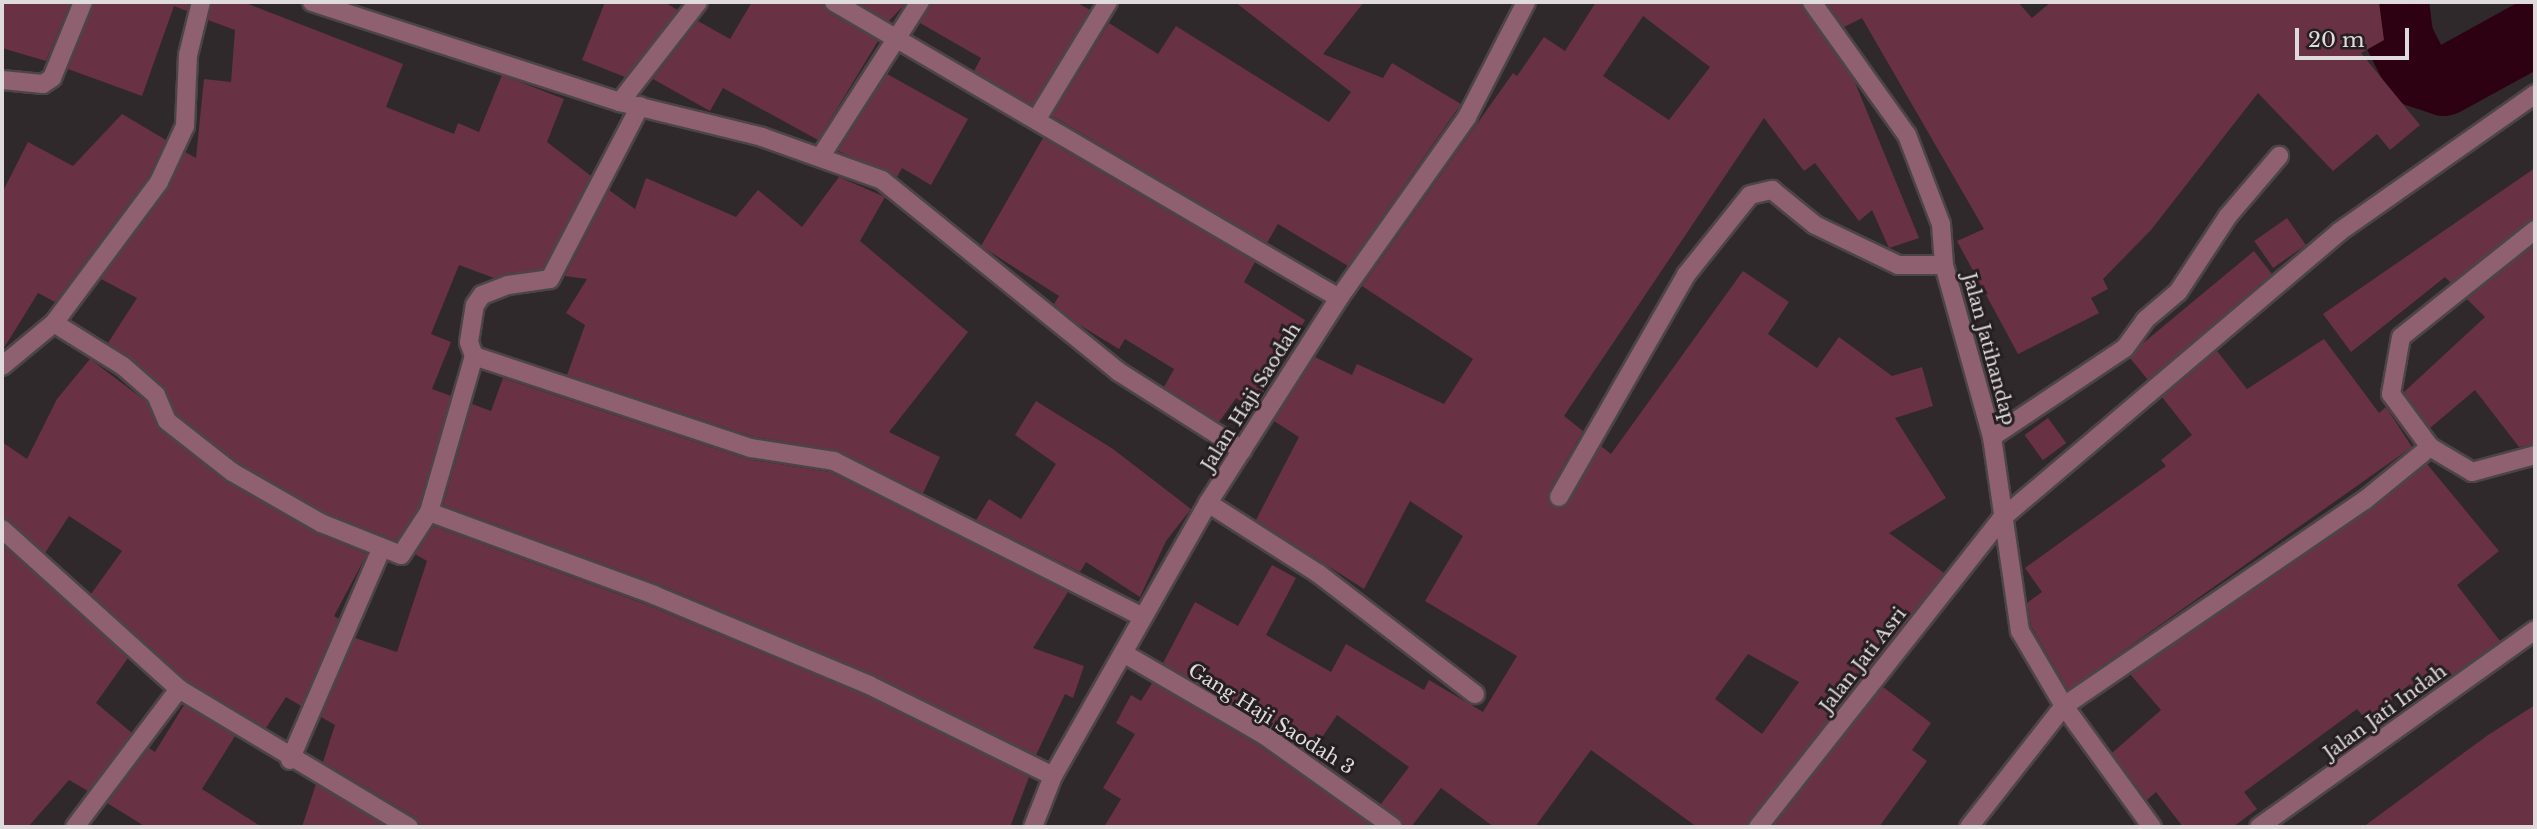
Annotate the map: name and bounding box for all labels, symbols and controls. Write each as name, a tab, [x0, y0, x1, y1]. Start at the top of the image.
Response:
scale bar	[2299, 14, 2413, 58]
text: 20 m	[2308, 27, 2365, 53]
street label: Jalan Jatihandap	[1958, 270, 2020, 428]
street label: Jalan Haji Saodah	[1196, 319, 1306, 475]
street label: Jalan Jati Asri	[1815, 603, 1911, 717]
street label: Gang Haji Saodah 3	[1184, 659, 1358, 779]
street label: Jalan Jati Indah	[2319, 660, 2451, 764]

